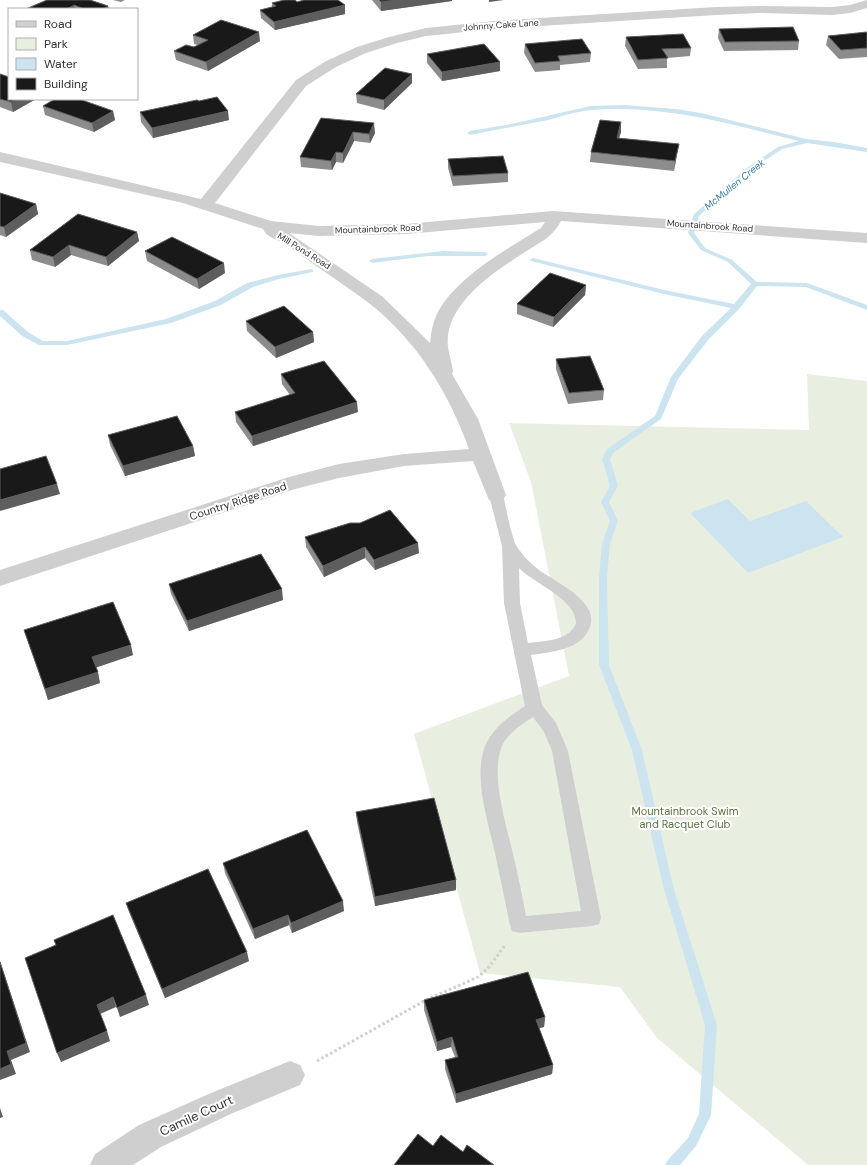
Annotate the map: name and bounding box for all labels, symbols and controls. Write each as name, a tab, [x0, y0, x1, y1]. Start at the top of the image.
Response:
legend	[8, 8, 138, 100]
text: Road	[44, 16, 72, 32]
street label: Johnny Cake Lane	[463, 16, 539, 34]
text: Park	[44, 36, 68, 52]
text: Water	[44, 56, 78, 72]
text: Building	[44, 76, 88, 92]
water label: McMullen Creek	[701, 155, 768, 213]
street label: Mountainbrook Road	[667, 217, 754, 235]
street label: Mountainbrook Road	[335, 221, 422, 237]
street label: Mill Pond Road	[275, 230, 333, 272]
street label: Country Ridge Road	[188, 479, 288, 523]
park label: Mountainbrook Swim and Racquet Club	[631, 804, 739, 831]
street label: Camile Court	[157, 1091, 236, 1140]

